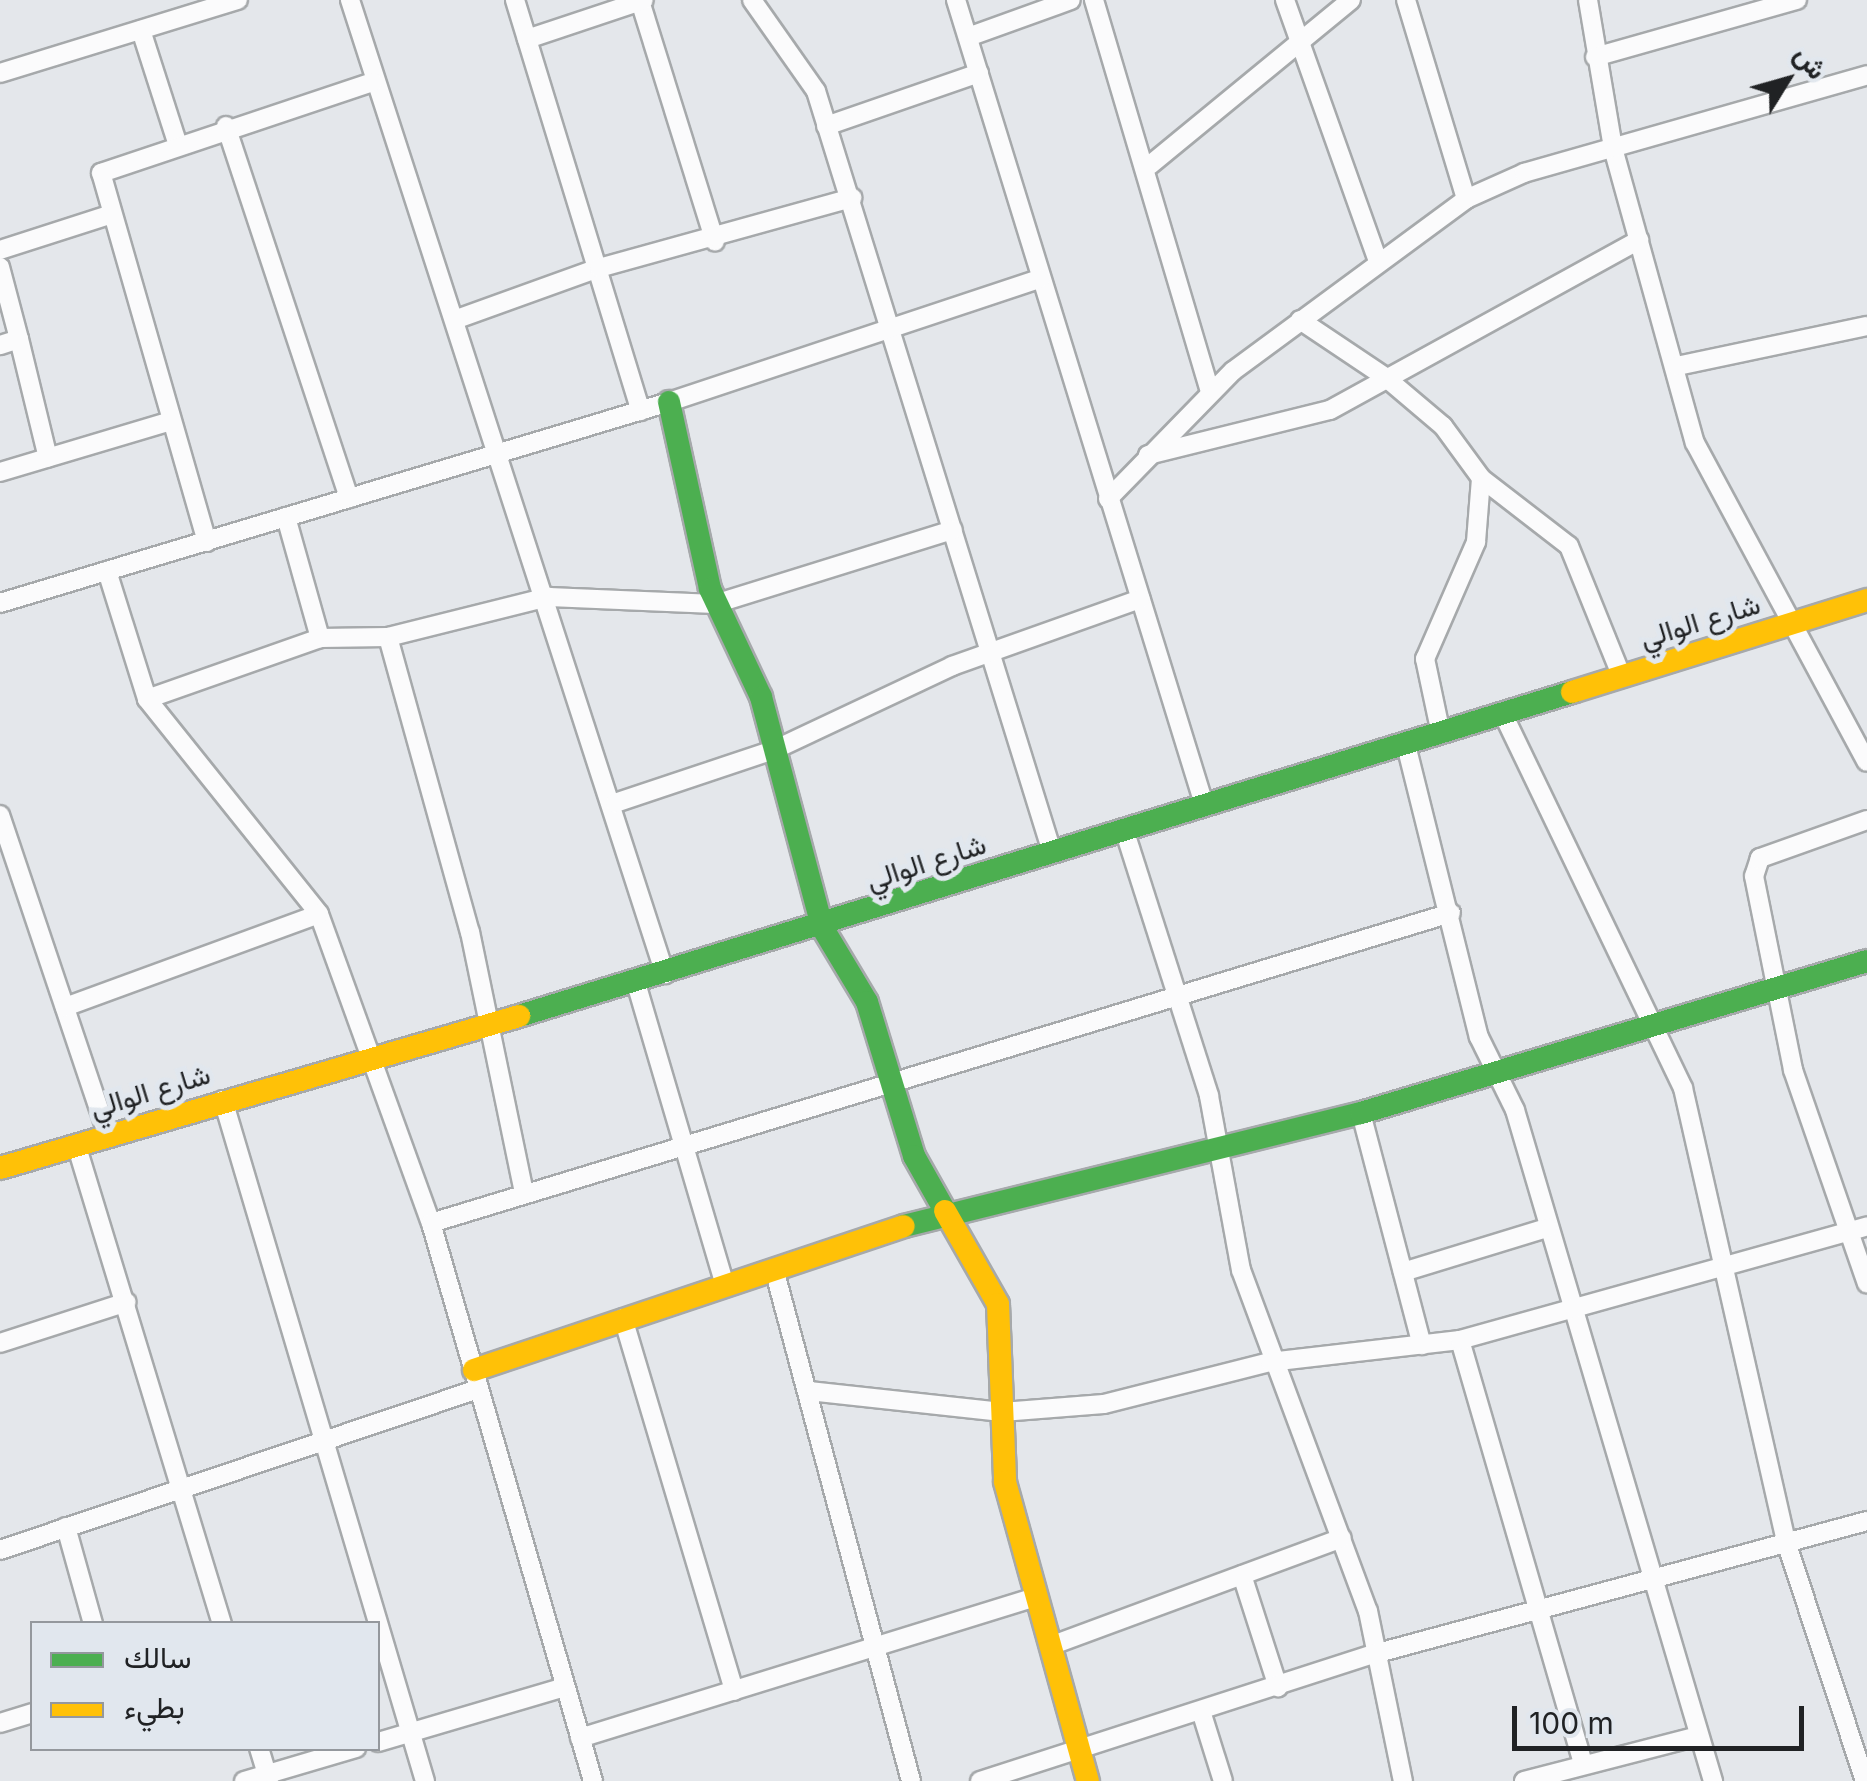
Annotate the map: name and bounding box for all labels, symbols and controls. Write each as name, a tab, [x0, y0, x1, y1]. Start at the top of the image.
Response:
north arrow	[1737, 30, 1837, 130]
text: ش	[1787, 38, 1835, 86]
street label: شارع الوالي	[1636, 587, 1764, 655]
street label: شارع الوالي	[862, 827, 990, 897]
street label: شارع الوالي	[86, 1057, 214, 1125]
legend	[30, 1621, 380, 1751]
text: سالك	[124, 1639, 191, 1675]
scale bar	[1517, 1686, 1810, 1748]
text: بطيء	[124, 1689, 185, 1725]
text: 100 m	[1529, 1705, 1614, 1741]

